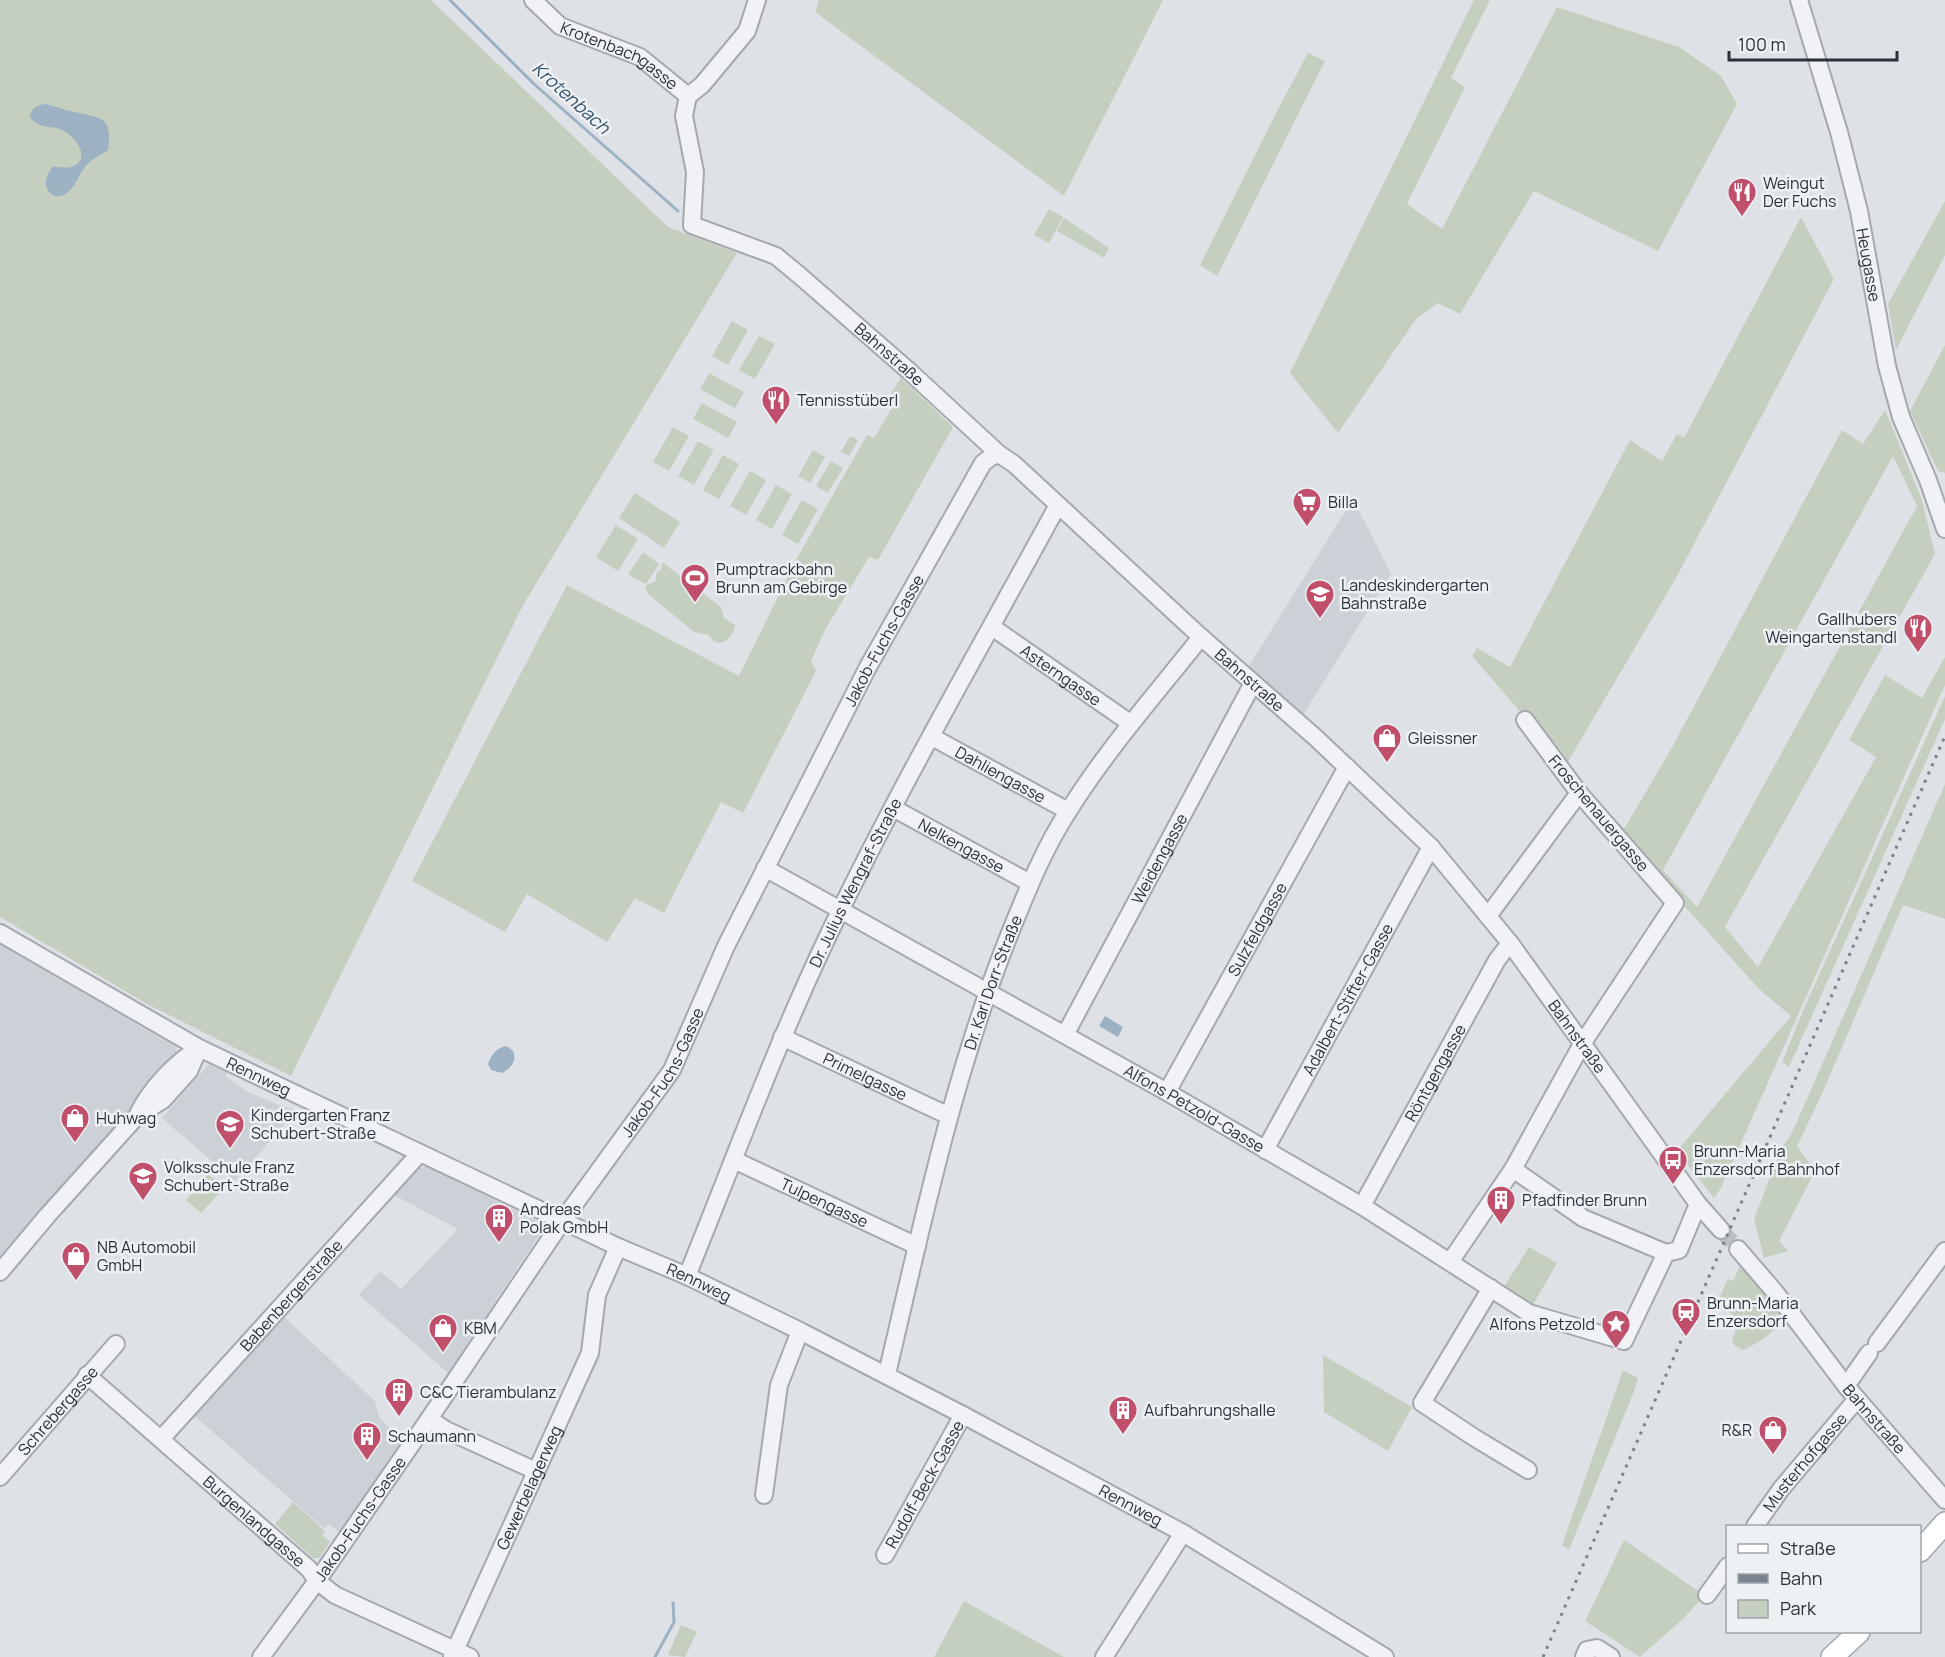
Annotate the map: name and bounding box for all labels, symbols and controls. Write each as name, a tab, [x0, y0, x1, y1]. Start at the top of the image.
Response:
street label: Krotenbachgasse	[557, 16, 683, 95]
scale bar	[1729, 24, 1897, 62]
text: 100 m	[1738, 32, 1786, 56]
water label: Krotenbach	[528, 56, 617, 139]
place label: Weingut Der Fuchs	[1763, 172, 1836, 212]
restaurant icon: Weingut Der Fuchs	[1726, 176, 1758, 218]
street label: Heugasse	[1851, 226, 1886, 303]
street label: Bahnstraße	[850, 317, 929, 391]
restaurant icon: Tennisstüberl	[760, 384, 792, 426]
place label: Tennisstüberl	[797, 389, 898, 411]
supermarket icon: Billa	[1291, 486, 1323, 528]
place label: Billa	[1328, 491, 1358, 513]
place label: Pumptrackbahn Brunn am Gebirge	[716, 558, 847, 598]
sports icon: Pumptrackbahn Brunn am Gebirge	[679, 562, 711, 604]
street label: Jakob-Fuchs-Gasse	[839, 570, 929, 710]
place label: Landeskindergarten Bahnstraße	[1341, 574, 1489, 614]
school or university icon: Landeskindergarten Bahnstraße	[1304, 578, 1336, 620]
place label: Gallhubers Weingartenstandl	[1765, 608, 1897, 648]
restaurant icon: Gallhubers Weingartenstandl	[1902, 612, 1934, 654]
street label: Asterngasse	[1016, 639, 1106, 711]
street label: Bahnstraße	[1210, 643, 1289, 716]
shop icon: Gleissner	[1371, 722, 1403, 764]
place label: Gleissner	[1408, 727, 1478, 749]
street label: Dahliengasse	[951, 741, 1050, 808]
street label: Froschenauergasse	[1544, 750, 1654, 876]
street label: Dr. Julius Wengraf-Straße	[804, 794, 907, 971]
street label: Weidengasse	[1126, 809, 1192, 908]
street label: Nelkengasse	[914, 813, 1008, 878]
street label: Sulzfeldgasse	[1222, 878, 1292, 980]
street label: Dr. Karl Dorr-Straße	[959, 912, 1027, 1052]
street label: Adalbert-Stifter-Gasse	[1297, 919, 1398, 1079]
street label: Bahnstraße	[1543, 995, 1611, 1078]
street label: Jakob-Fuchs-Gasse	[616, 1004, 709, 1141]
street label: Röntgengasse	[1399, 1020, 1471, 1125]
street label: Primelgasse	[820, 1047, 911, 1106]
street label: Rennweg	[223, 1052, 295, 1101]
street label: Alfons Petzold-Gasse	[1120, 1059, 1269, 1158]
shop icon: Huhwag	[59, 1102, 91, 1144]
place label: Kindergarten Franz Schubert-Straße	[251, 1104, 390, 1144]
place label: Huhwag	[96, 1107, 156, 1129]
school or university icon: Kindergarten Franz Schubert-Straße	[214, 1108, 246, 1150]
place label: Brunn-Maria Enzersdorf Bahnhof	[1694, 1140, 1840, 1180]
bus stop icon: Brunn-Maria Enzersdorf Bahnhof	[1657, 1144, 1689, 1186]
place label: Volksschule Franz Schubert-Straße	[164, 1156, 295, 1196]
school or university icon: Volksschule Franz Schubert-Straße	[127, 1160, 159, 1202]
street label: Tulpengasse	[777, 1172, 872, 1233]
building icon: Pfadfinder Brunn	[1485, 1184, 1517, 1226]
place label: Pfadfinder Brunn	[1522, 1189, 1647, 1211]
place label: Andreas Polak GmbH	[520, 1198, 608, 1238]
building icon: Andreas Polak GmbH	[483, 1202, 515, 1244]
street label: Babenbergerstraße	[235, 1235, 348, 1356]
place label: NB Automobil GmbH	[97, 1236, 196, 1276]
shop icon: NB Automobil GmbH	[60, 1240, 92, 1282]
street label: Rennweg	[663, 1258, 735, 1307]
place label: Brunn-Maria Enzersdorf	[1707, 1292, 1799, 1332]
station icon: Brunn-Maria Enzersdorf	[1670, 1296, 1702, 1338]
place icon: Alfons Petzold	[1600, 1308, 1632, 1350]
shop icon: KBM	[427, 1312, 459, 1354]
place label: Alfons Petzold	[1489, 1313, 1595, 1335]
place label: KBM	[464, 1317, 497, 1339]
street label: Schrebergasse	[13, 1361, 103, 1460]
building icon: C&C Tierambulanz	[383, 1376, 415, 1418]
street label: Bahnstraße	[1838, 1379, 1911, 1458]
place label: C&C Tierambulanz	[420, 1381, 557, 1403]
building icon: Aufbahrungshalle	[1107, 1394, 1139, 1436]
place label: Aufbahrungshalle	[1144, 1399, 1276, 1421]
street label: Musterhofgasse	[1758, 1408, 1852, 1516]
shop icon: R&R	[1757, 1414, 1789, 1456]
street label: Rudolf-Beck-Gasse	[880, 1416, 969, 1552]
place label: R&R	[1721, 1419, 1752, 1441]
building icon: Schaumann	[351, 1420, 383, 1462]
street label: Gewerbelagerweg	[491, 1422, 567, 1553]
place label: Schaumann	[388, 1425, 476, 1447]
street label: Jakob-Fuchs-Gasse	[309, 1452, 411, 1586]
street label: Burgenlandgasse	[198, 1470, 310, 1572]
street label: Rennweg	[1095, 1479, 1166, 1531]
legend	[1726, 1525, 1921, 1633]
text: Straße	[1780, 1536, 1836, 1560]
text: Bahn	[1780, 1566, 1822, 1590]
text: Park	[1780, 1596, 1817, 1620]

